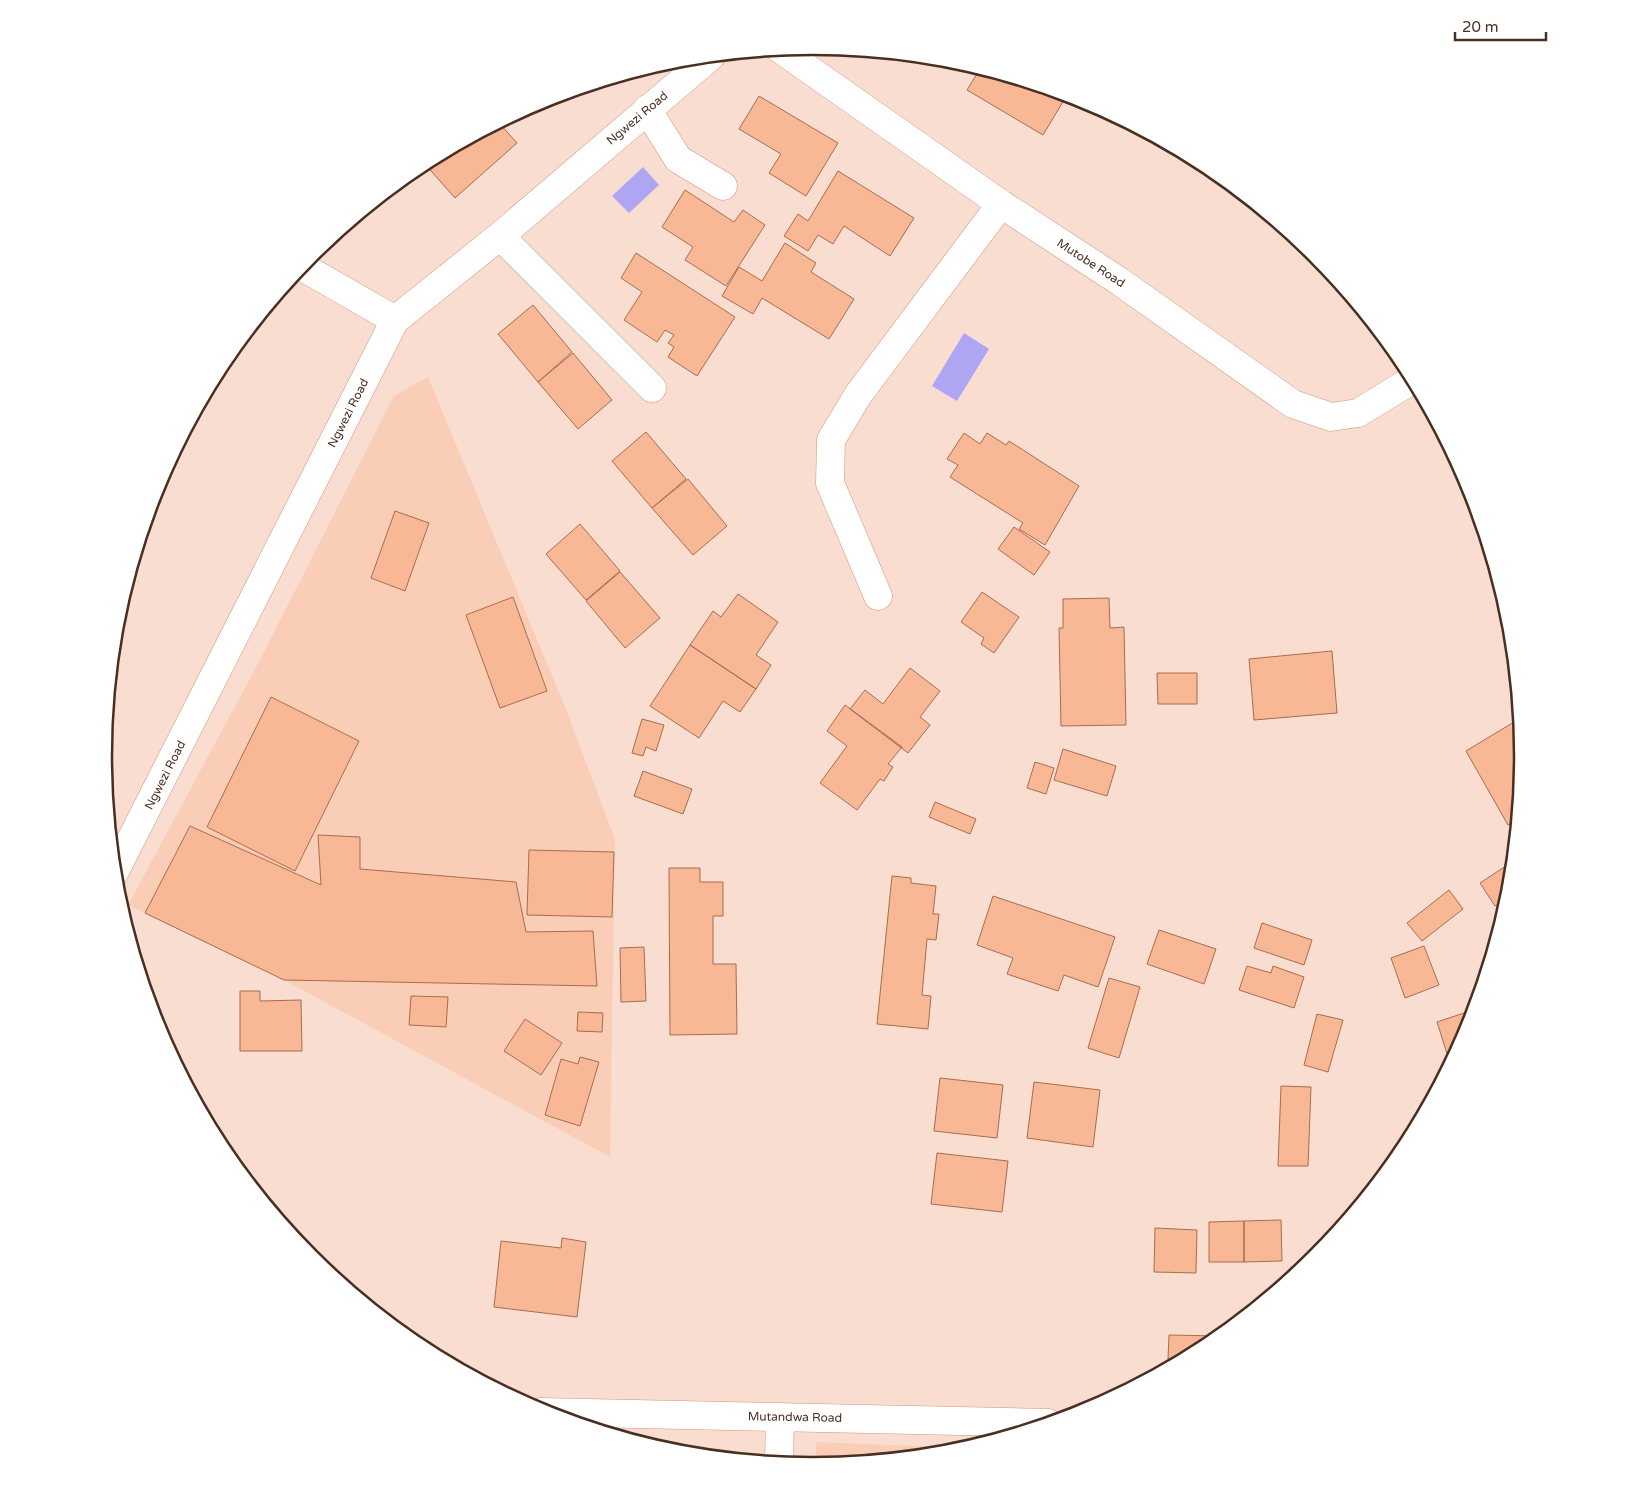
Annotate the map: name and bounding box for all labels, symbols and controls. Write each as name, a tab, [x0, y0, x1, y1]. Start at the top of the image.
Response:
scale bar	[1455, 10, 1546, 42]
text: 20 m	[1462, 18, 1499, 36]
street label: Ngwezi Road	[604, 88, 670, 148]
street label: Mutobe Road	[1054, 236, 1128, 290]
street label: Ngwezi Road	[325, 376, 371, 450]
street label: Ngwezi Road	[142, 738, 188, 812]
street label: Mutandwa Road	[748, 1409, 842, 1425]

